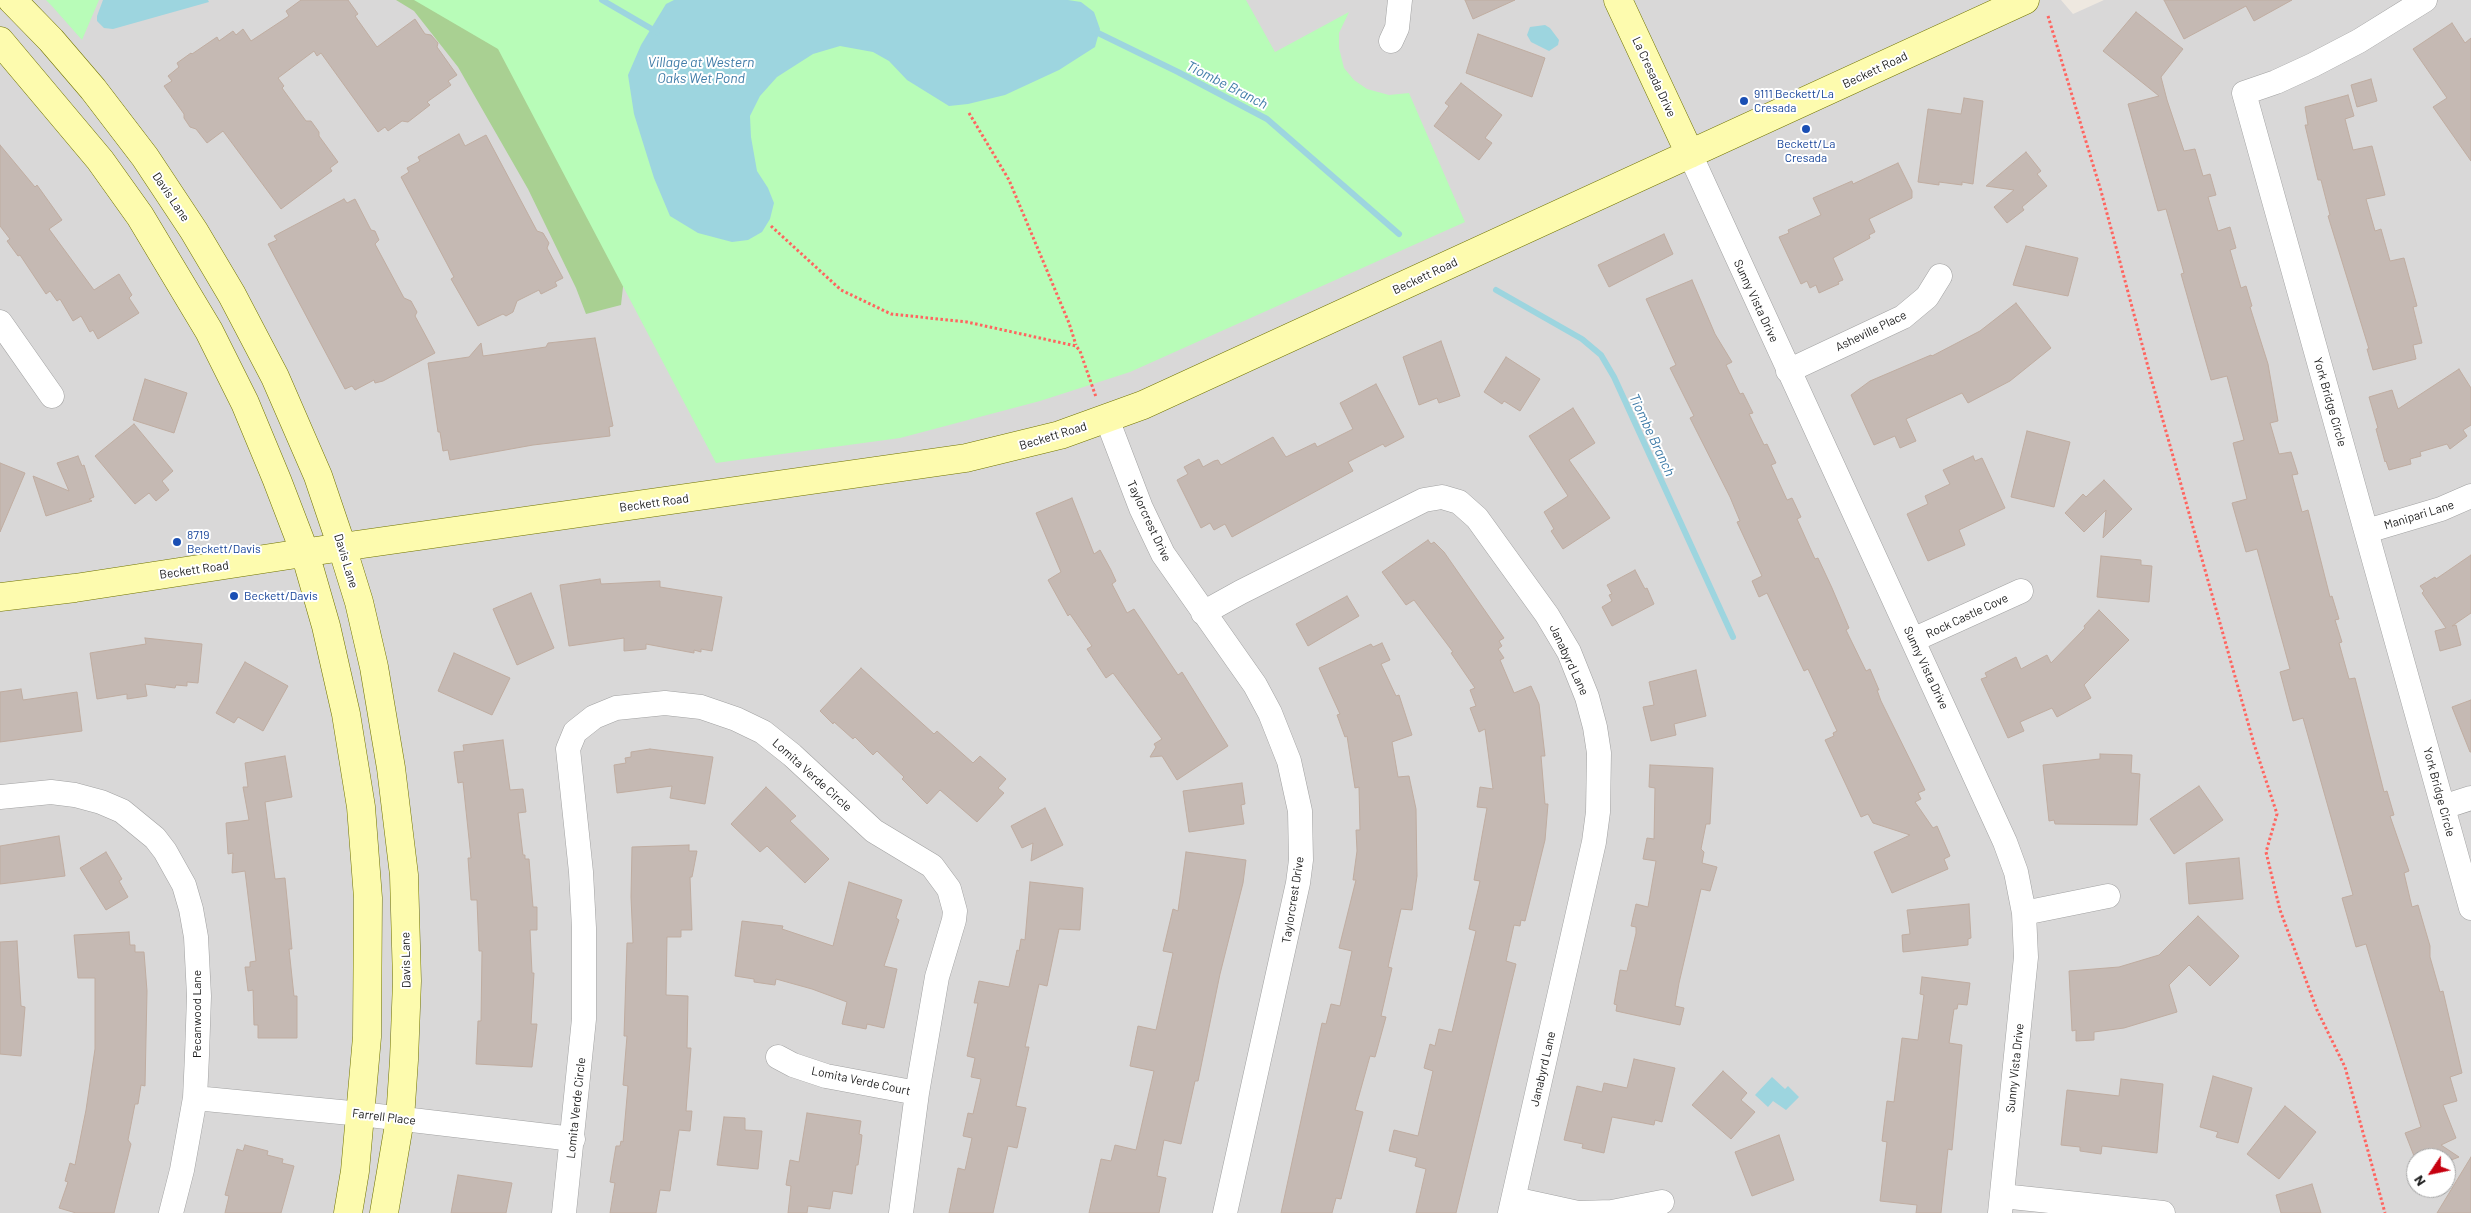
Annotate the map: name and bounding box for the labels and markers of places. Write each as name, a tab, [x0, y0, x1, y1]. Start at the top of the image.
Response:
place label: 9111 Beckett/La Cresada	[1754, 87, 1834, 115]
marker: 9111 Beckett/La Cresada	[1738, 95, 1750, 107]
marker: Beckett/La Cresada	[1800, 123, 1812, 135]
place label: Beckett/La Cresada	[1777, 137, 1835, 165]
place label: 8719 Beckett/Davis	[187, 528, 261, 556]
marker: 8719 Beckett/Davis	[171, 536, 183, 548]
place label: Beckett/Davis	[244, 589, 318, 603]
marker: Beckett/Davis	[228, 590, 240, 602]

